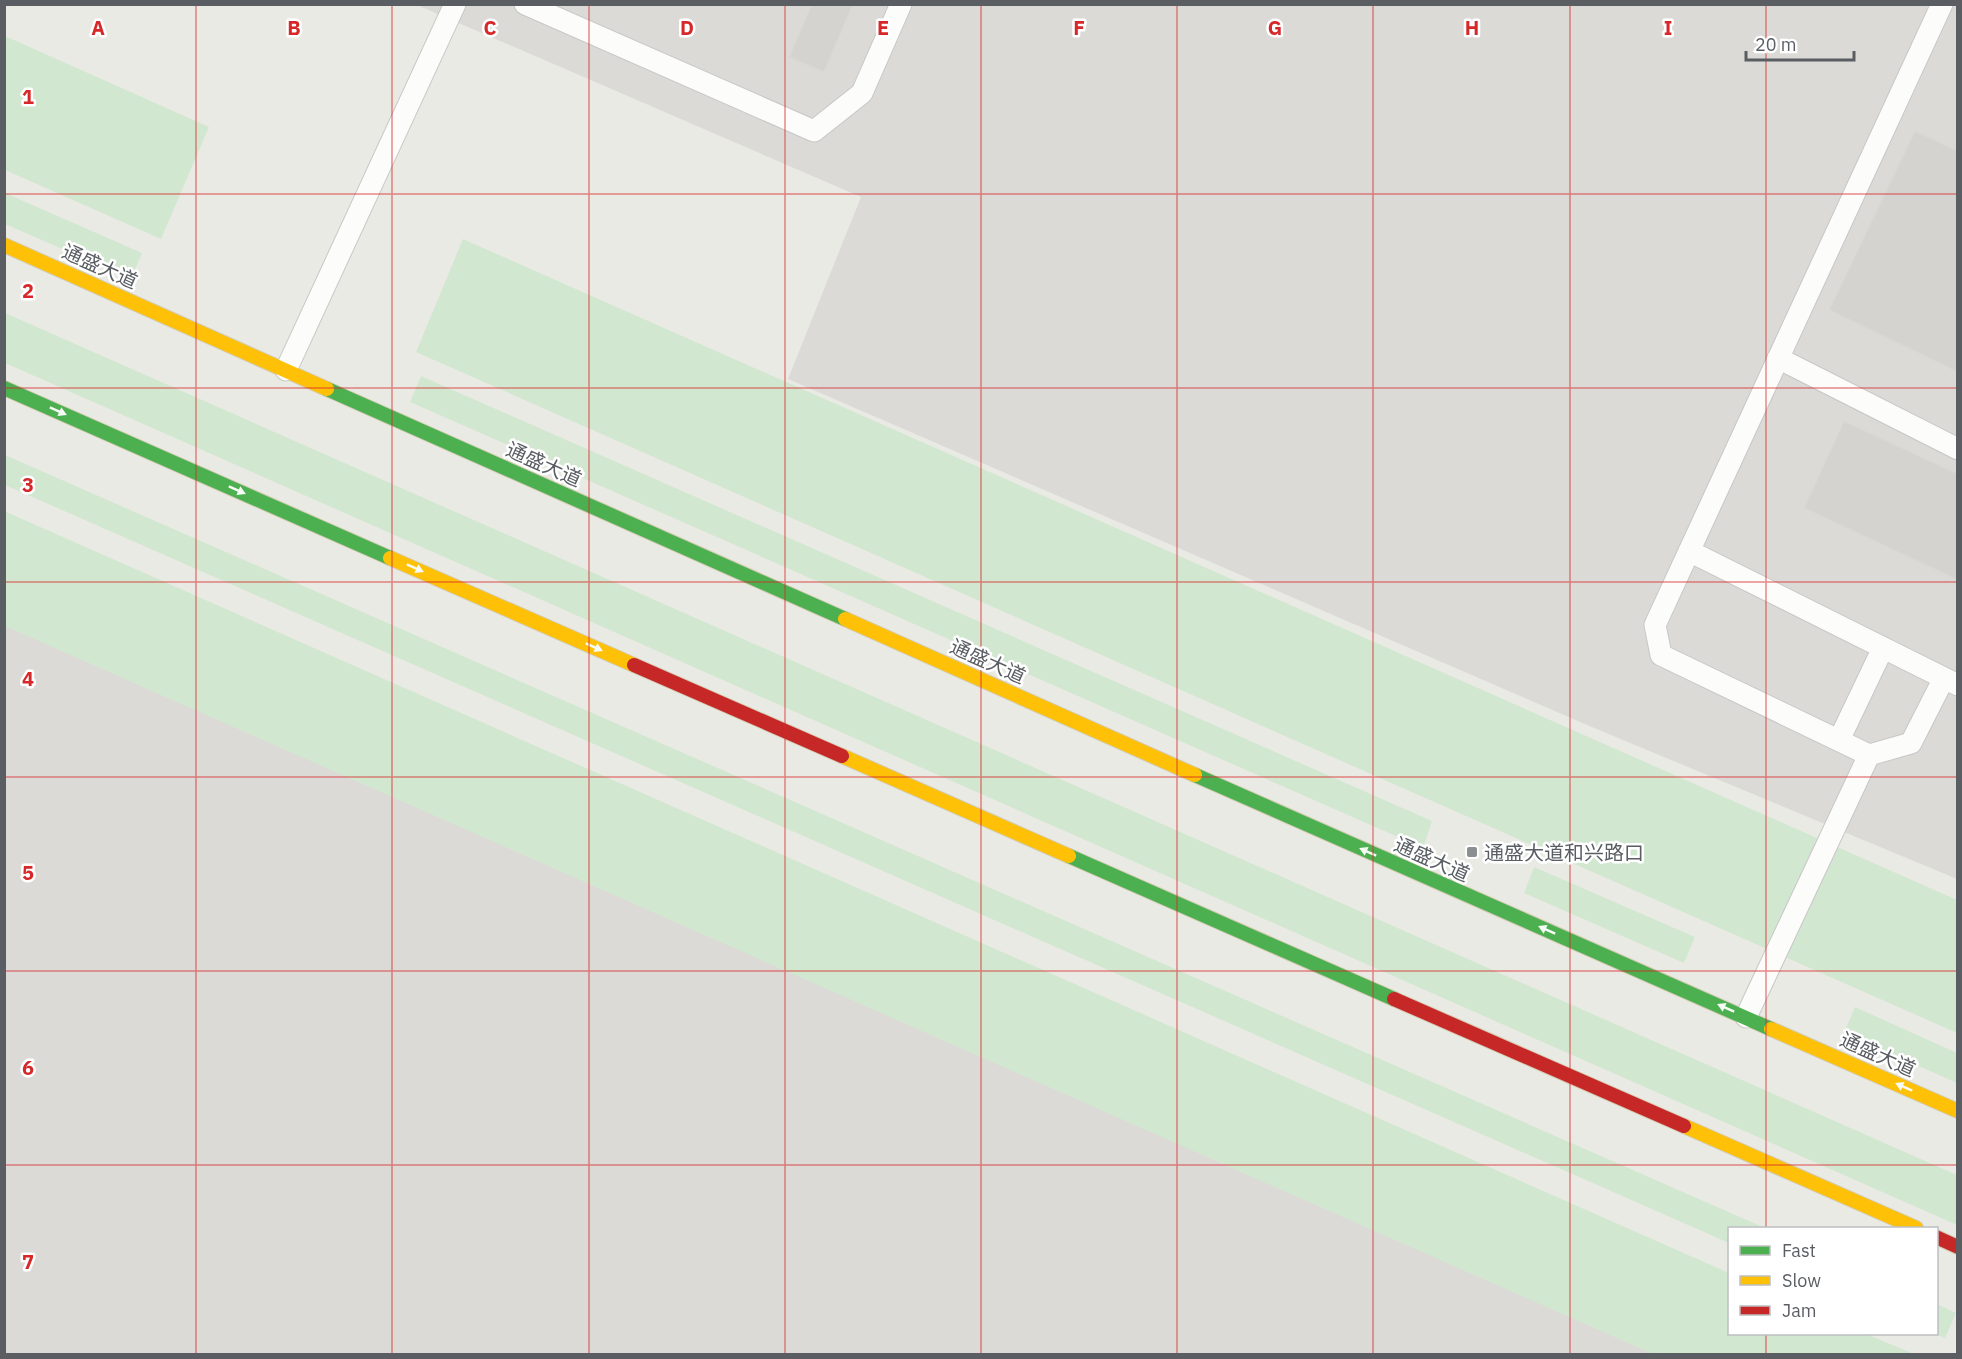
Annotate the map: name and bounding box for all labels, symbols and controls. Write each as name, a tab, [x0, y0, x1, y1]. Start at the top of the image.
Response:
text: A	[91, 14, 105, 41]
text: B	[287, 14, 301, 41]
text: C	[483, 14, 497, 41]
text: D	[680, 14, 694, 41]
text: E	[877, 14, 889, 41]
text: F	[1073, 14, 1085, 41]
text: G	[1268, 14, 1282, 41]
text: H	[1465, 14, 1479, 41]
text: I	[1664, 14, 1672, 41]
scale bar	[1746, 24, 1854, 62]
text: 20 m	[1755, 33, 1797, 56]
text: 1	[22, 83, 34, 110]
street label: 通盛大道	[58, 237, 142, 295]
text: 2	[22, 277, 34, 304]
one-way arrow	[49, 407, 67, 416]
street label: 通盛大道	[502, 435, 586, 493]
text: 3	[22, 471, 34, 498]
one-way arrow	[228, 485, 246, 495]
one-way arrow	[406, 564, 424, 573]
street label: 通盛大道	[946, 632, 1030, 690]
one-way arrow	[585, 642, 603, 652]
text: 4	[22, 665, 34, 692]
street label: 通盛大道	[1390, 830, 1474, 888]
place label: 通盛大道和兴路口	[1484, 839, 1644, 866]
marker: 通盛大道和兴路口	[1465, 845, 1479, 859]
one-way arrow	[1359, 847, 1377, 857]
text: 5	[22, 859, 34, 886]
one-way arrow	[1538, 925, 1556, 935]
one-way arrow	[1716, 1003, 1734, 1013]
street label: 通盛大道	[1836, 1025, 1920, 1083]
text: 6	[22, 1054, 34, 1081]
one-way arrow	[1895, 1082, 1913, 1091]
legend	[1728, 1227, 1938, 1335]
text: Fast	[1782, 1239, 1816, 1262]
text: 7	[22, 1248, 34, 1275]
text: Slow	[1782, 1269, 1821, 1292]
text: Jam	[1782, 1299, 1817, 1322]

